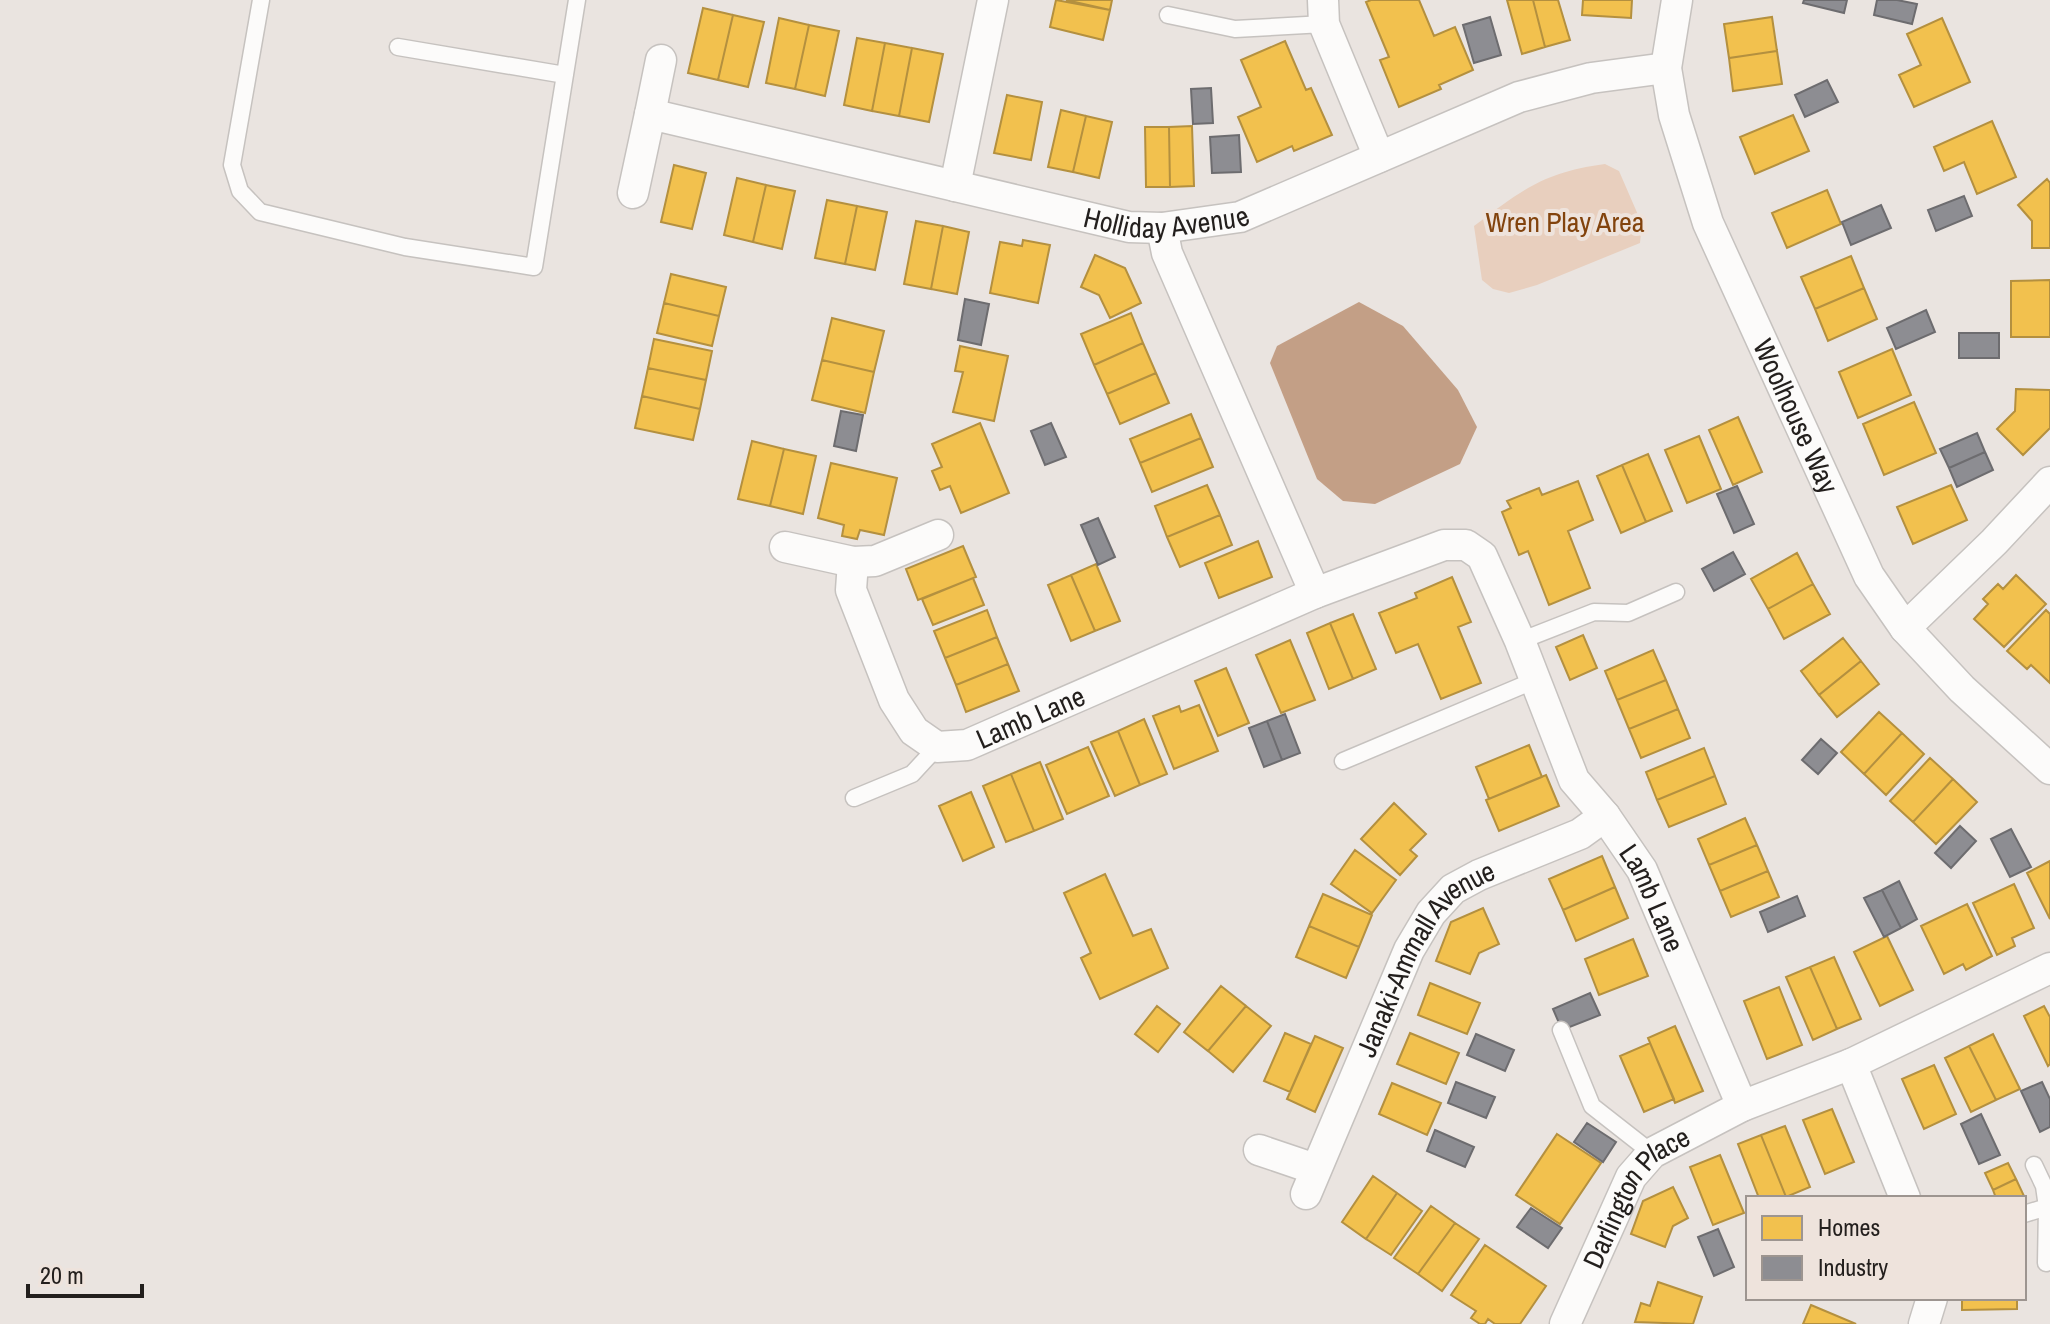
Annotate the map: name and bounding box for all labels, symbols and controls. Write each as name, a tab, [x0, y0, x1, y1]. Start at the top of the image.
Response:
street label: Holliday Avenue	[1080, 196, 1255, 247]
park label: Wren Play Area	[1485, 203, 1645, 241]
street label: Woolhouse Way	[1744, 333, 1848, 500]
street label: Lamb Lane	[970, 677, 1091, 758]
street label: Lamb Lane	[1611, 836, 1694, 958]
street label: Janaki-Ammall Avenue	[1347, 852, 1500, 1063]
street label: Darlington Place	[1573, 1118, 1696, 1274]
legend	[1746, 1196, 2026, 1300]
text: Homes	[1818, 1211, 1880, 1243]
scale bar	[28, 1248, 142, 1298]
text: Industry	[1818, 1251, 1888, 1283]
text: 20 m	[40, 1259, 84, 1291]

